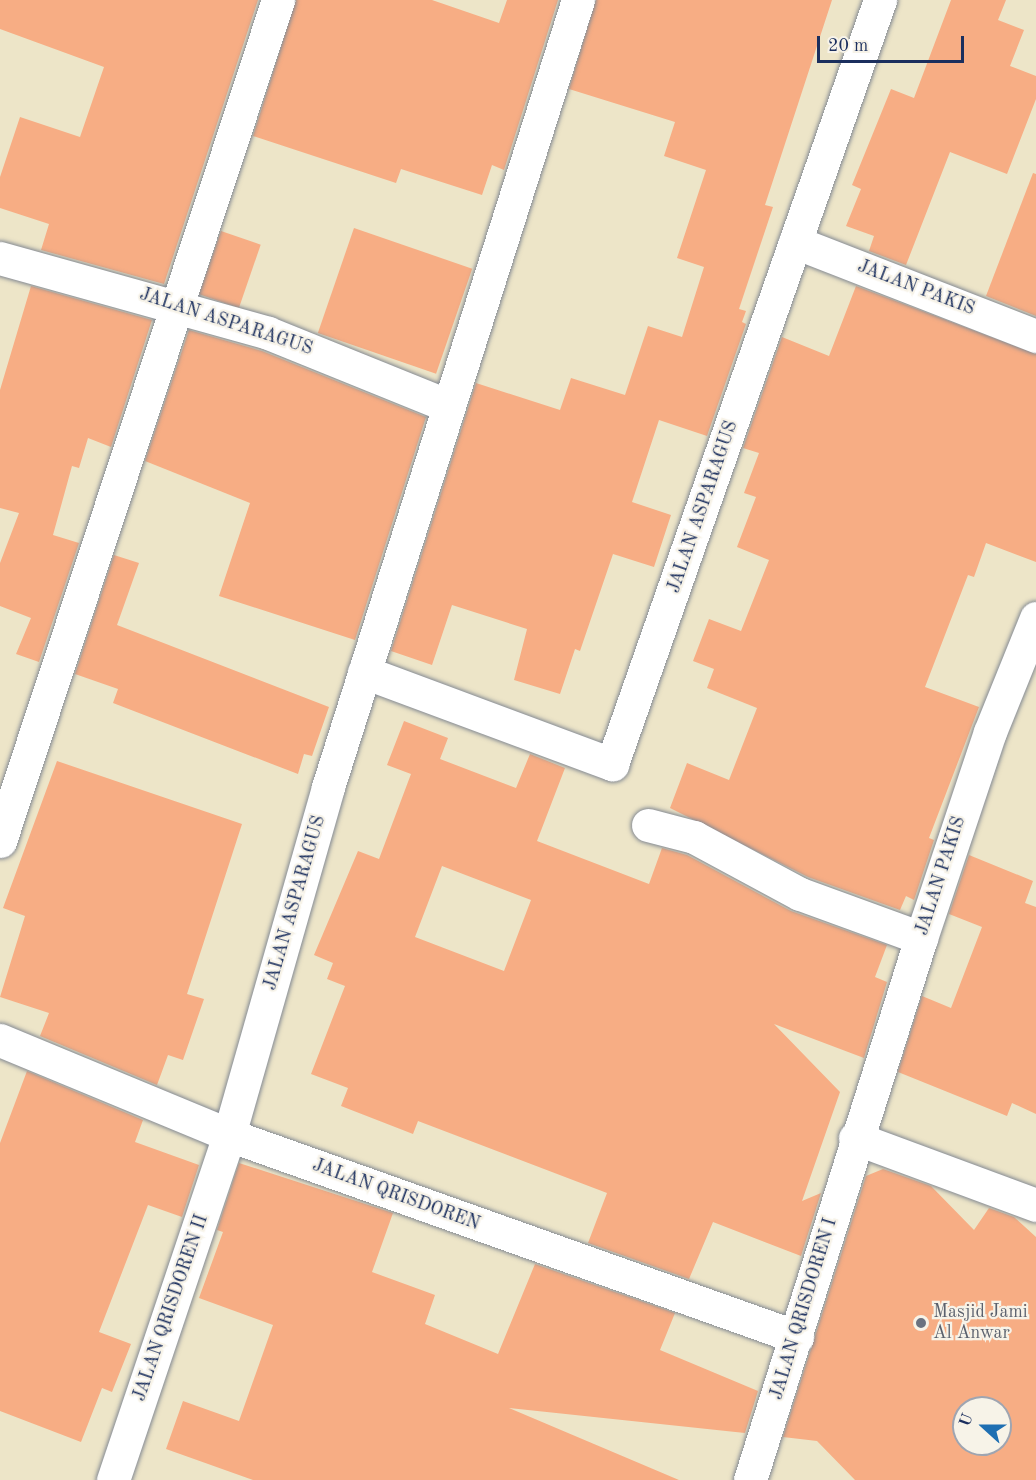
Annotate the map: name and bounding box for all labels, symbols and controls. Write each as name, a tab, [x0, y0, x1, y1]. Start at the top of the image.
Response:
scale bar	[820, 24, 967, 62]
text: 20 m	[828, 37, 868, 55]
street label: JALAN PAKIS	[854, 256, 978, 320]
street label: JALAN ASPARAGUS	[137, 284, 315, 360]
street label: JALAN ASPARAGUS	[663, 418, 743, 596]
street label: JALAN ASPARAGUS	[260, 813, 330, 993]
street label: JALAN PAKIS	[912, 814, 970, 938]
street label: JALAN QRISDOREN	[309, 1155, 483, 1235]
street label: JALAN QRISDOREN II	[129, 1212, 213, 1404]
street label: JALAN QRISDOREN I	[766, 1216, 842, 1402]
place label: Masjid Jami Al Anwar	[933, 1302, 1028, 1344]
marker: Masjid Jami Al Anwar	[914, 1316, 928, 1330]
north arrow	[952, 1396, 1012, 1456]
text: U	[957, 1411, 977, 1429]

